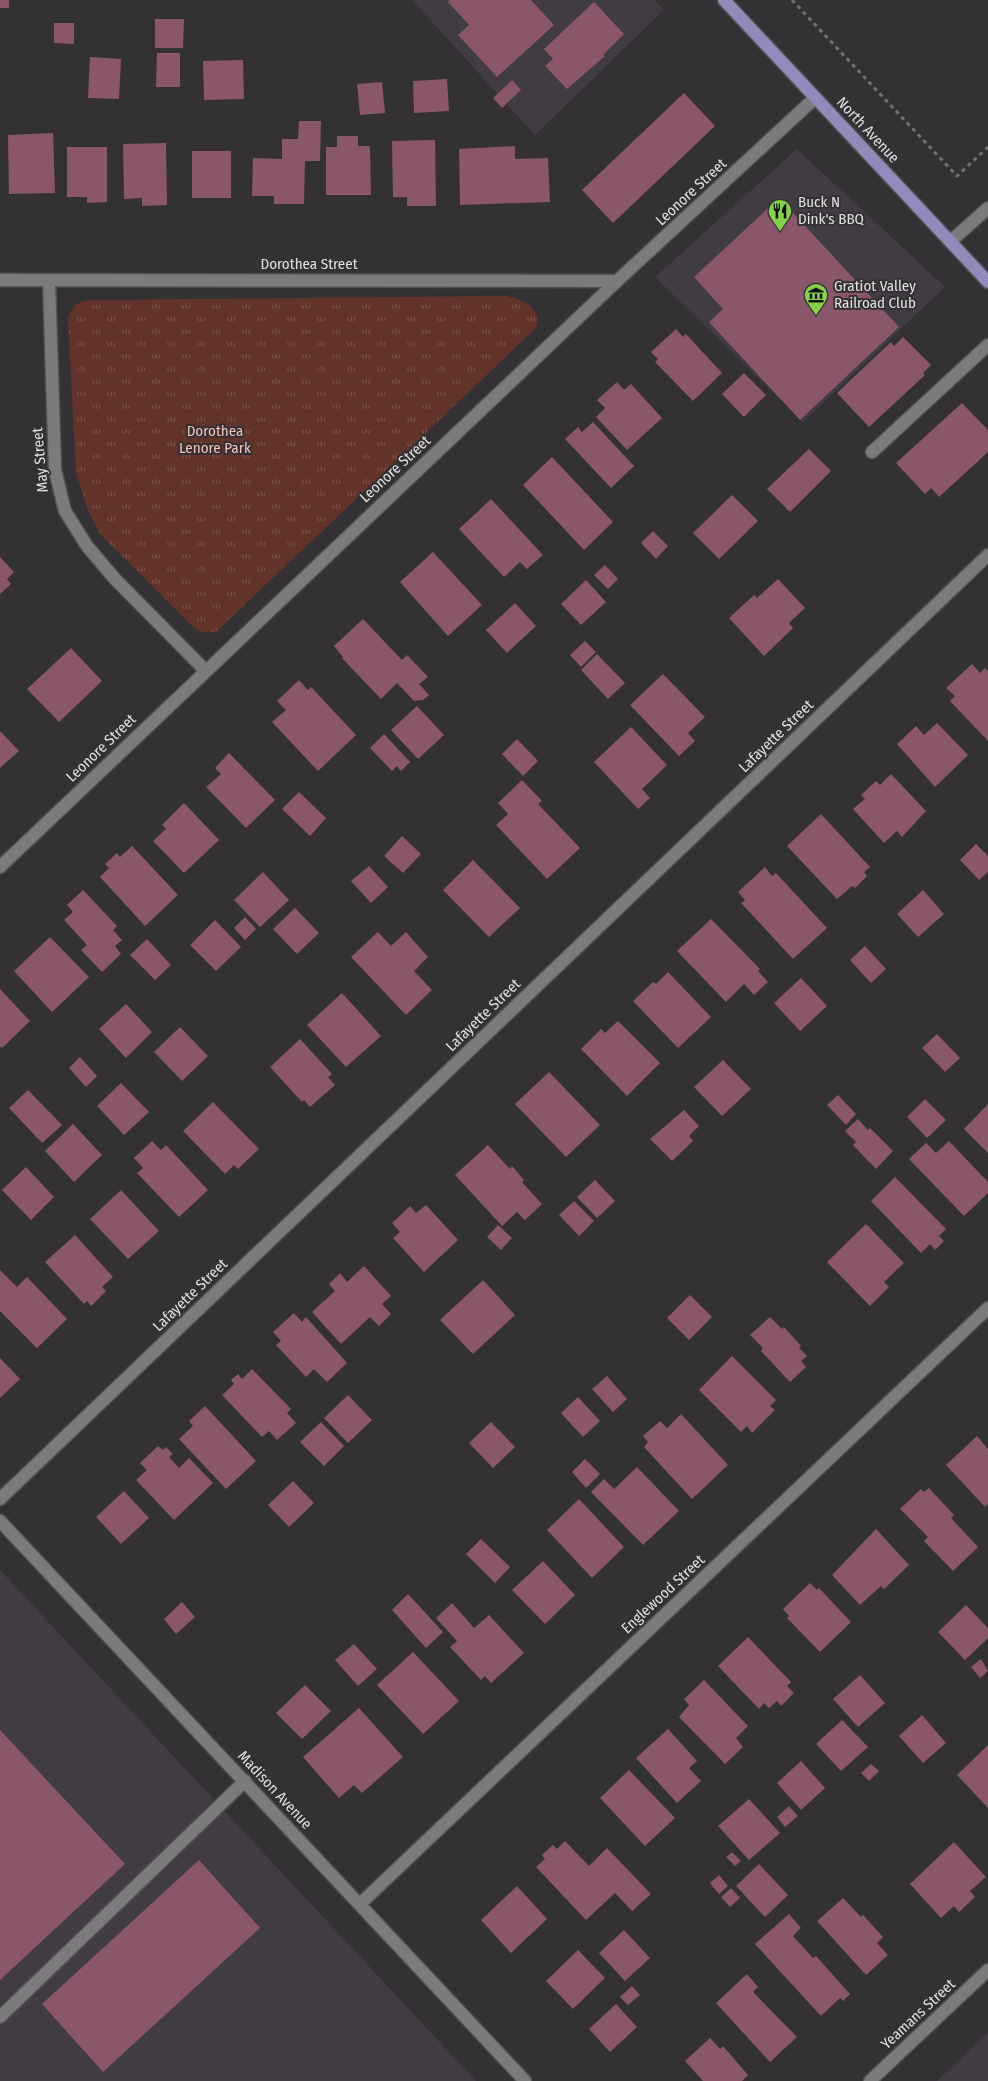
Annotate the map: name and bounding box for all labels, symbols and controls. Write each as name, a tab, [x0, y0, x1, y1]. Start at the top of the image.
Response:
street label: North Avenue	[833, 93, 903, 167]
street label: Leonore Street	[652, 155, 730, 229]
place label: Buck N Dink's BBQ	[798, 193, 865, 228]
restaurant icon: Buck N Dink's BBQ	[767, 198, 793, 232]
street label: Dorothea Street	[260, 255, 358, 273]
place label: Gratiot Valley Railroad Club	[834, 277, 916, 312]
museum icon: Gratiot Valley Railroad Club	[803, 282, 829, 316]
park label: Dorothea Lenore Park	[179, 422, 251, 457]
street label: May Street	[28, 427, 52, 493]
street label: Leonore Street	[356, 432, 434, 506]
street label: Lafayette Street	[735, 696, 817, 776]
street label: Leonore Street	[62, 710, 140, 786]
street label: Lafayette Street	[442, 975, 524, 1055]
street label: Lafayette Street	[149, 1255, 231, 1335]
street label: Englewood Street	[618, 1551, 708, 1637]
street label: Madison Avenue	[234, 1747, 316, 1833]
street label: Yeamans Street	[877, 1975, 959, 2053]

